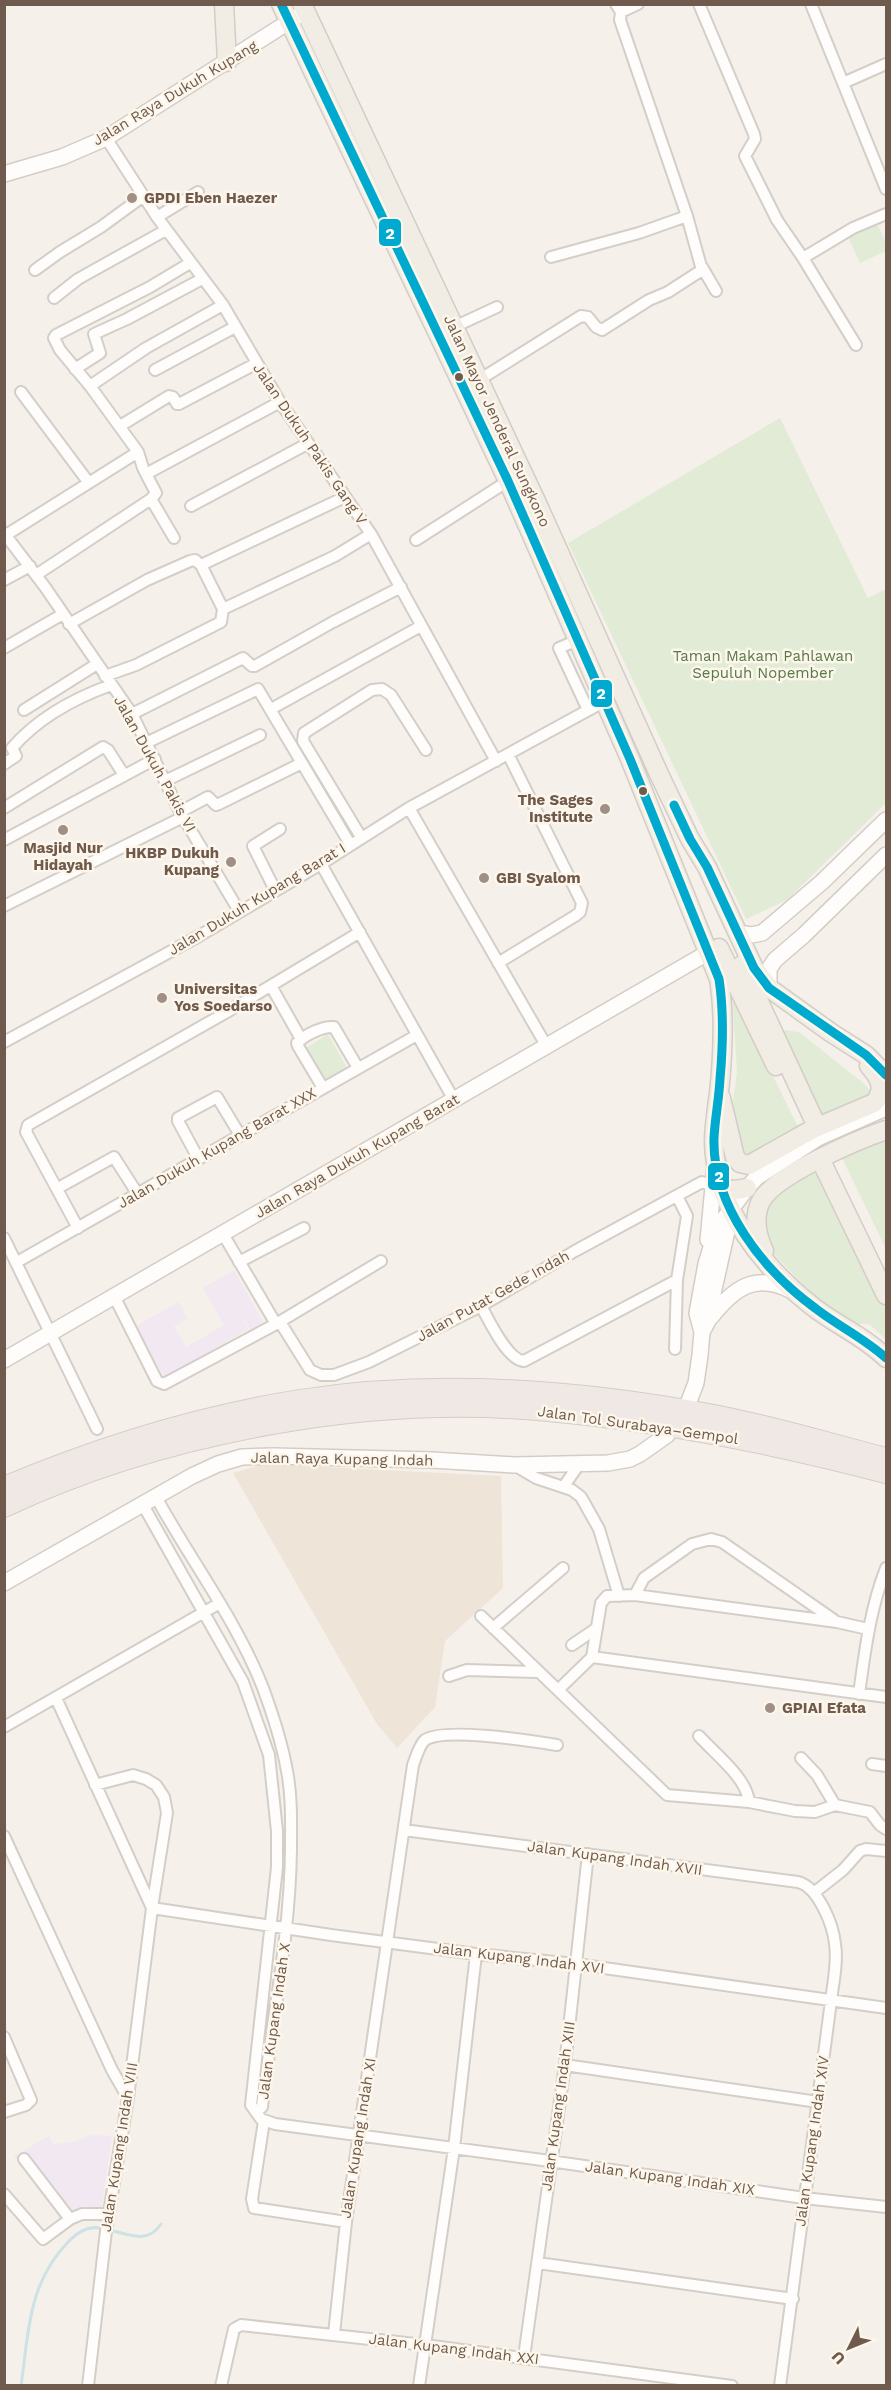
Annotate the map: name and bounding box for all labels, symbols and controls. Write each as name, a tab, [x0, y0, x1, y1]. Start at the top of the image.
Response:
street label: Jalan Raya Dukuh Kupang	[89, 37, 261, 149]
place label: GPDI Eben Haezer	[144, 189, 278, 207]
marker: GPDI Eben Haezer	[125, 191, 139, 205]
line badge: 2	[378, 218, 402, 247]
text: 2	[385, 224, 395, 243]
street label: Jalan Mayor Jenderal Sungkono	[440, 312, 554, 530]
street label: Jalan Dukuh Pakis Gang V	[249, 360, 371, 528]
unlabelled marker	[453, 371, 465, 383]
park label: Taman Makam Pahlawan Sepuluh Nopember	[673, 647, 853, 682]
line badge: 2	[590, 679, 613, 708]
text: 2	[596, 684, 606, 703]
street label: Jalan Dukuh Pakis VI	[110, 693, 200, 835]
unlabelled marker	[637, 785, 649, 797]
place label: The Sages Institute	[518, 791, 593, 826]
marker: The Sages Institute	[598, 802, 612, 816]
marker: Masjid Nur Hidayah	[56, 823, 70, 837]
place label: Masjid Nur Hidayah	[23, 839, 103, 874]
street label: Jalan Dukuh Kupang Barat I	[165, 839, 349, 959]
place label: HKBP Dukuh Kupang	[125, 844, 220, 879]
marker: HKBP Dukuh Kupang	[224, 855, 238, 869]
place label: GBI Syalom	[496, 869, 581, 887]
marker: GBI Syalom	[477, 871, 491, 885]
place label: Universitas Yos Soedarso	[174, 980, 272, 1015]
marker: Universitas Yos Soedarso	[155, 991, 169, 1005]
street label: Jalan Dukuh Kupang Barat XXX	[115, 1084, 319, 1212]
street label: Jalan Raya Dukuh Kupang Barat	[252, 1090, 463, 1222]
line badge: 2	[707, 1162, 730, 1191]
text: 2	[714, 1167, 724, 1186]
street label: Jalan Putat Gede Indah	[413, 1246, 573, 1346]
street label: Jalan Tol Surabaya–Gempol	[536, 1402, 740, 1448]
street label: Jalan Raya Kupang Indah	[250, 1448, 434, 1470]
place label: GPIAI Efata	[782, 1699, 866, 1717]
marker: GPIAI Efata	[763, 1701, 777, 1715]
street label: Jalan Kupang Indah XVII	[526, 1837, 704, 1879]
street label: Jalan Kupang Indah XVI	[432, 1939, 606, 1977]
street label: Jalan Kupang Indah X	[254, 1942, 294, 2100]
street label: Jalan Kupang Indah XIII	[537, 2020, 579, 2192]
street label: Jalan Kupang Indah XIV	[791, 2054, 833, 2227]
street label: Jalan Kupang Indah XI	[336, 2056, 380, 2220]
street label: Jalan Kupang Indah VIII	[97, 2061, 141, 2233]
street label: Jalan Kupang Indah XIX	[584, 2157, 756, 2199]
north arrow	[819, 2318, 879, 2378]
street label: Jalan Kupang Indah XXI	[368, 2330, 540, 2368]
text: U	[828, 2347, 849, 2369]

